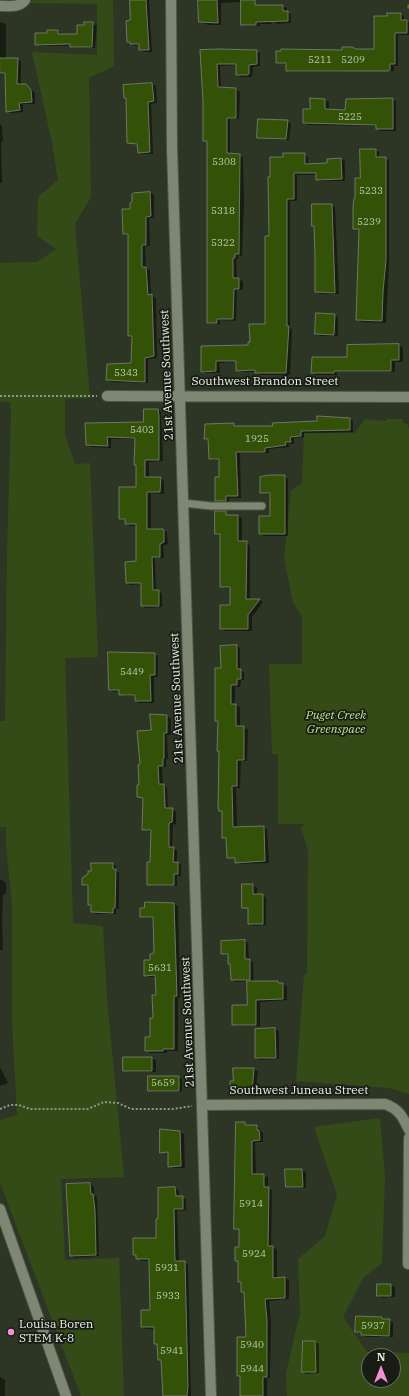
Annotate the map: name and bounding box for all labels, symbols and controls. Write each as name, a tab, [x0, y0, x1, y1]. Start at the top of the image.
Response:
house number: 5211	[308, 54, 332, 66]
house number: 5209	[341, 54, 365, 66]
house number: 5225	[338, 111, 362, 123]
house number: 5308	[212, 156, 236, 168]
house number: 5233	[359, 185, 383, 197]
house number: 5318	[211, 205, 235, 217]
house number: 5239	[357, 216, 381, 228]
house number: 5322	[211, 237, 235, 249]
street label: 21st Avenue Southwest	[158, 309, 176, 441]
house number: 5343	[114, 367, 138, 379]
street label: Southwest Brandon Street	[191, 375, 339, 389]
house number: 5403	[130, 424, 154, 436]
house number: 1925	[245, 433, 269, 445]
street label: 21st Avenue Southwest	[168, 632, 186, 764]
house number: 5449	[120, 666, 144, 678]
park label: Puget Creek Greenspace	[306, 709, 366, 737]
street label: 21st Avenue Southwest	[179, 956, 197, 1088]
house number: 5631	[148, 962, 172, 974]
house number: 5659	[151, 1077, 175, 1089]
street label: Southwest Juneau Street	[230, 1084, 368, 1098]
house number: 5914	[239, 1198, 263, 1210]
house number: 5924	[242, 1248, 266, 1260]
house number: 5931	[155, 1262, 179, 1274]
house number: 5933	[156, 1290, 180, 1302]
place label: Louisa Boren STEM K-8	[19, 1318, 94, 1346]
house number: 5937	[361, 1320, 385, 1332]
marker: Louisa Boren STEM K-8	[6, 1327, 16, 1337]
house number: 5940	[240, 1339, 264, 1351]
house number: 5941	[160, 1345, 184, 1357]
north arrow	[361, 1348, 401, 1388]
text: N	[377, 1350, 385, 1364]
house number: 5944	[240, 1363, 264, 1375]

